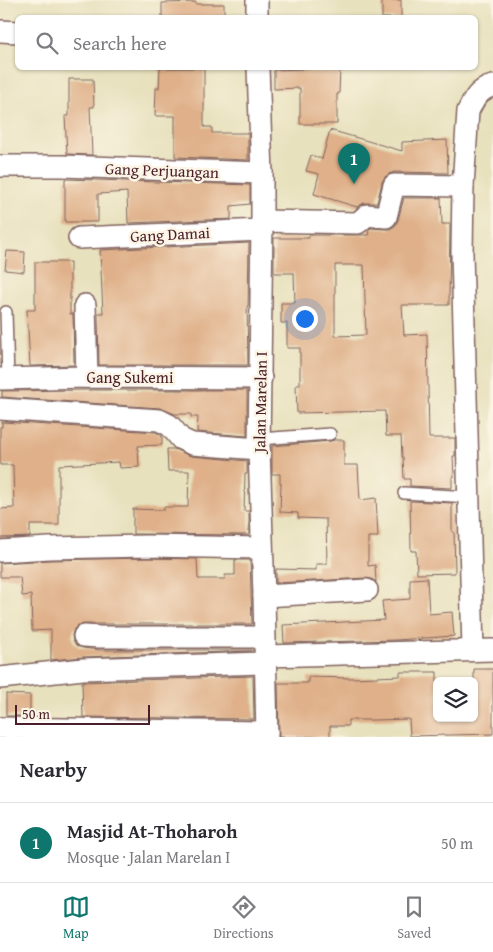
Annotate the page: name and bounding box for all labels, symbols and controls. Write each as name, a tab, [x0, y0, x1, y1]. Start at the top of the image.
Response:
search box	[15, 15, 478, 70]
icon: search	[33, 29, 61, 57]
text: Search here	[73, 29, 167, 57]
pin: 1	[338, 143, 370, 184]
street label: Gang Perjuangan	[105, 156, 219, 184]
street label: Gang Damai	[129, 220, 211, 248]
your location	[292, 306, 318, 332]
street label: Jalan Marelan I	[247, 351, 273, 455]
street label: Gang Sukemi	[87, 365, 174, 389]
map controls	[433, 677, 478, 722]
button: layers	[433, 677, 478, 722]
scale bar	[15, 702, 150, 725]
text: 50 m	[22, 704, 50, 724]
text: Nearby	[20, 754, 87, 785]
text: Masjid At-Thoharoh	[67, 817, 237, 845]
text: 1	[32, 831, 40, 855]
text: 50 m	[441, 831, 473, 855]
text: Mosque · Jalan Marelan I	[67, 845, 230, 869]
tab: Map	[62, 893, 90, 943]
tab: Directions	[213, 893, 274, 943]
tab: Saved	[397, 893, 431, 943]

